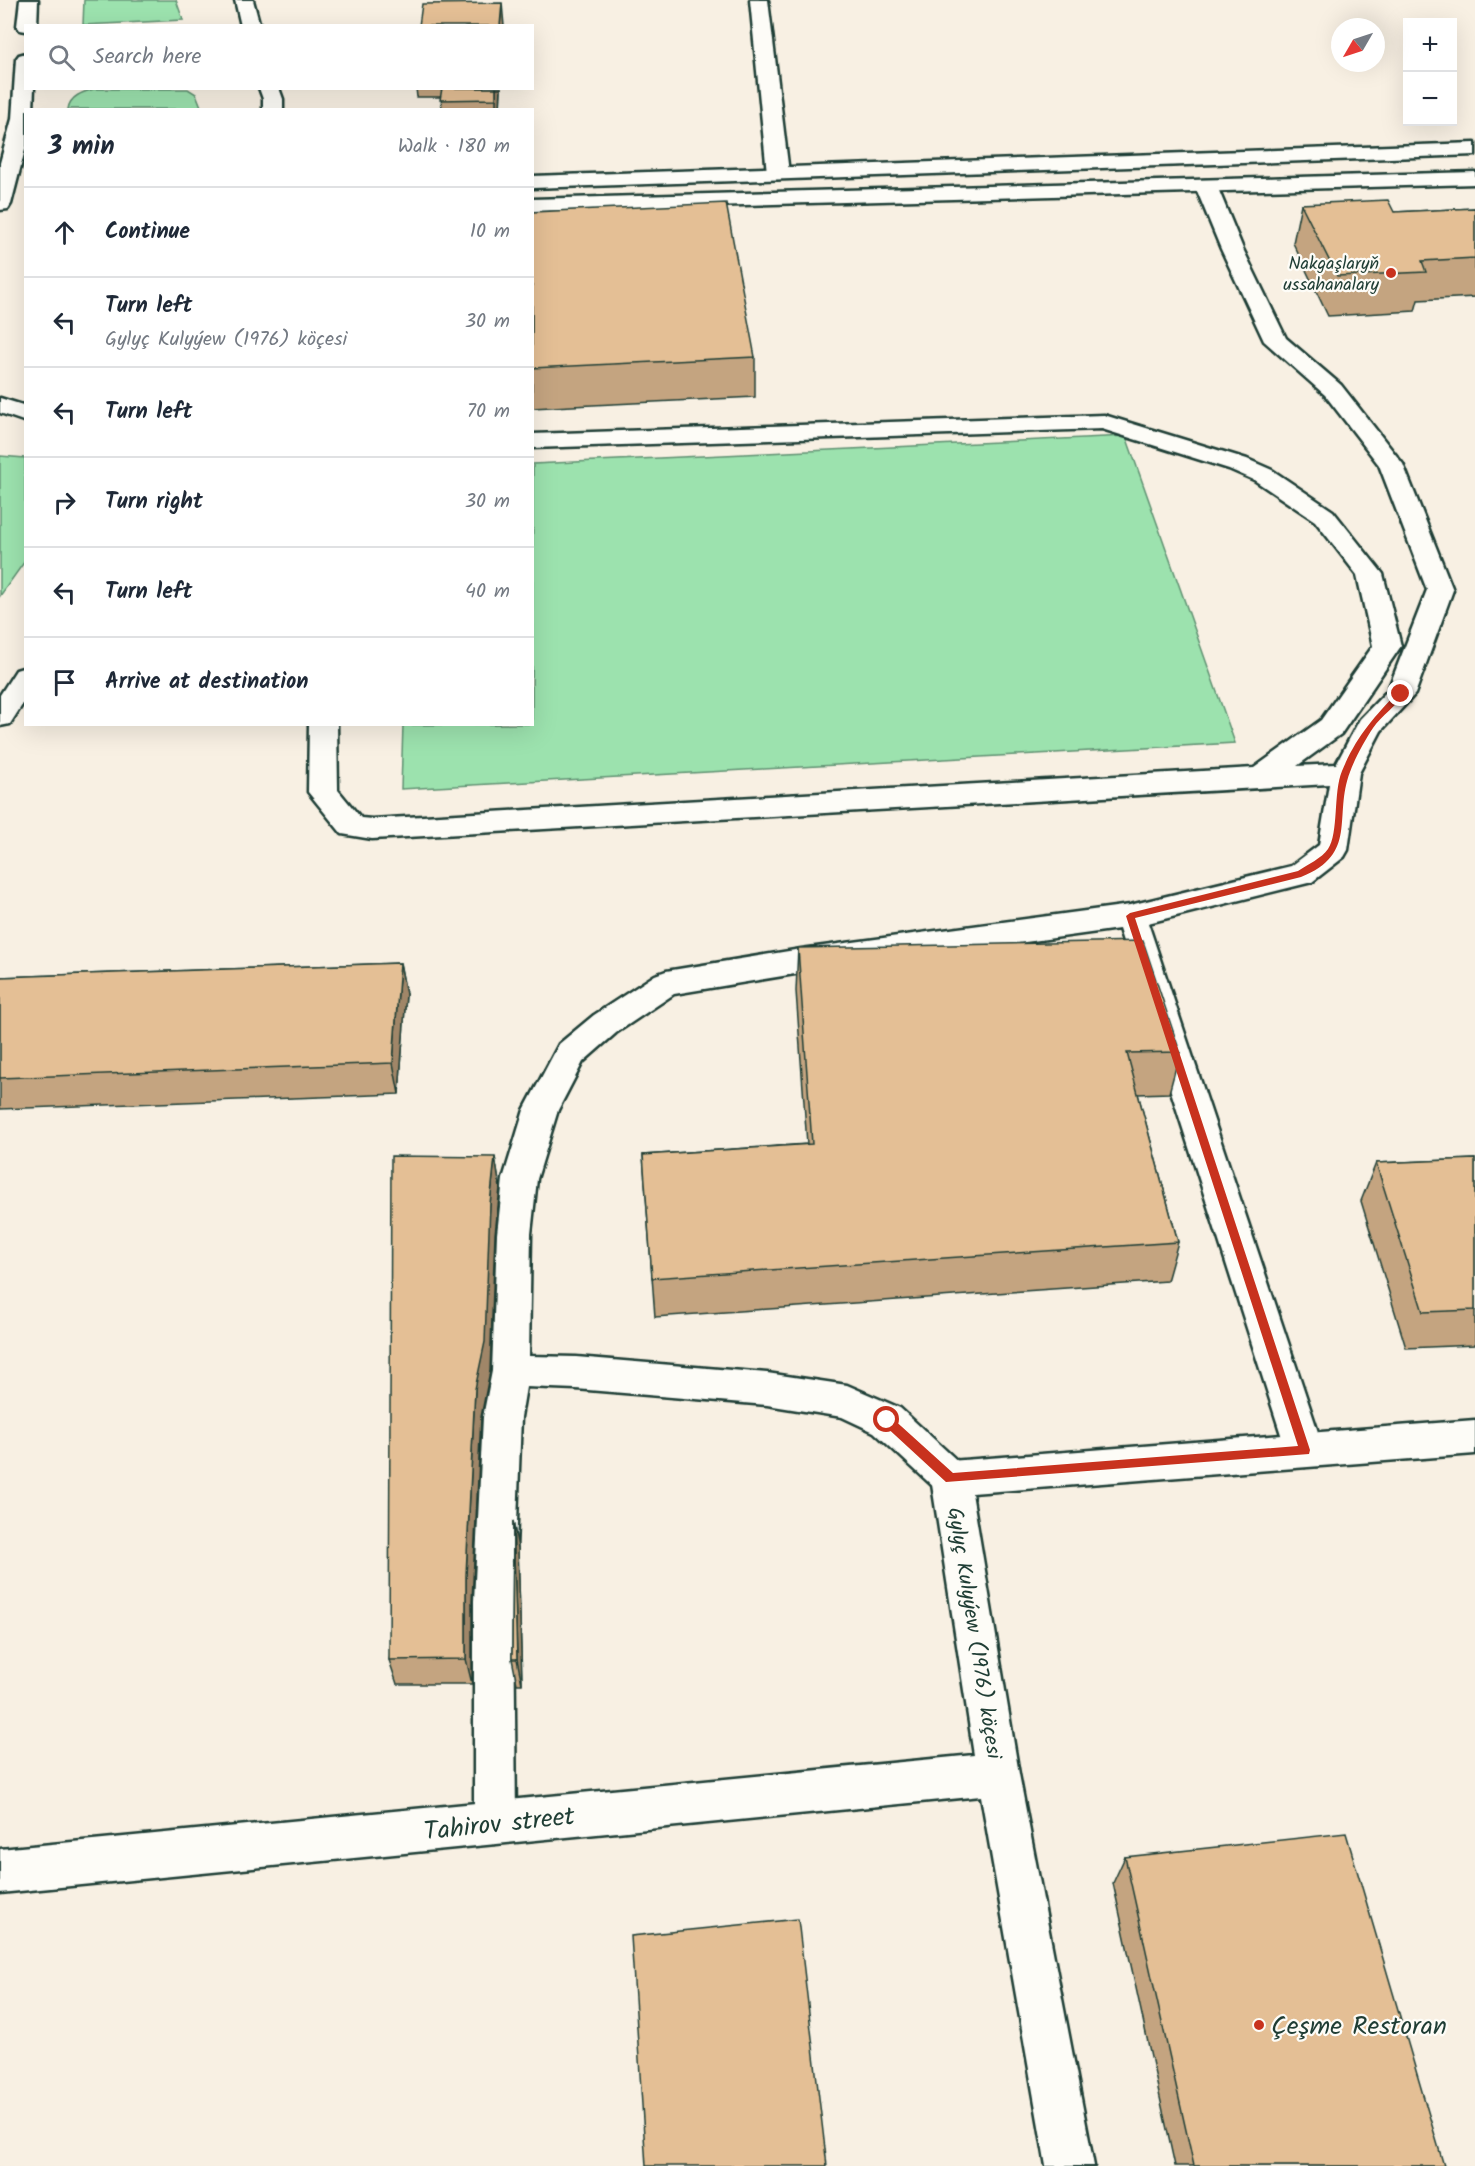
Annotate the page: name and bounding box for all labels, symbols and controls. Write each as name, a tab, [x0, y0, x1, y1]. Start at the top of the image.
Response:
north arrow	[1331, 18, 1385, 72]
map controls	[1403, 18, 1457, 126]
button: +	[1403, 18, 1457, 72]
search box	[24, 24, 534, 90]
text: Search here	[93, 40, 201, 75]
icon: search	[45, 41, 78, 74]
button: −	[1403, 72, 1457, 126]
text: 3 min	[48, 126, 115, 168]
text: Walk · 180 m	[398, 131, 510, 163]
text: Continue	[105, 215, 190, 250]
icon: ahead	[48, 216, 81, 249]
text: 10 m	[470, 216, 510, 248]
place label: Nakgaşlaryň ussahanalary	[1283, 250, 1380, 300]
marker: Nakgaşlaryň ussahanalary	[1384, 266, 1398, 280]
text: Turn left	[105, 289, 192, 324]
icon: left	[48, 306, 81, 339]
text: 30 m	[465, 306, 510, 338]
text: Gylyç Kulyýew (1976) köçesi	[105, 324, 347, 356]
text: Turn left	[105, 395, 192, 430]
icon: left	[48, 396, 81, 429]
text: 70 m	[467, 396, 510, 428]
text: Turn right	[105, 485, 203, 520]
icon: right	[48, 486, 81, 519]
text: 30 m	[465, 486, 510, 518]
text: Turn left	[105, 575, 192, 610]
icon: left	[48, 576, 81, 609]
text: 40 m	[465, 576, 510, 608]
text: Arrive at destination	[105, 665, 308, 700]
icon: arrive	[48, 666, 81, 699]
route end	[1387, 680, 1413, 706]
route start	[873, 1406, 899, 1432]
street label: Gylyç Kulyýew (1976) köçesi	[937, 1505, 1010, 1762]
street label: Tahirov street	[422, 1796, 578, 1854]
place label: Çeşme Restoran	[1271, 2006, 1447, 2048]
marker: Çeşme Restoran	[1252, 2018, 1266, 2032]

